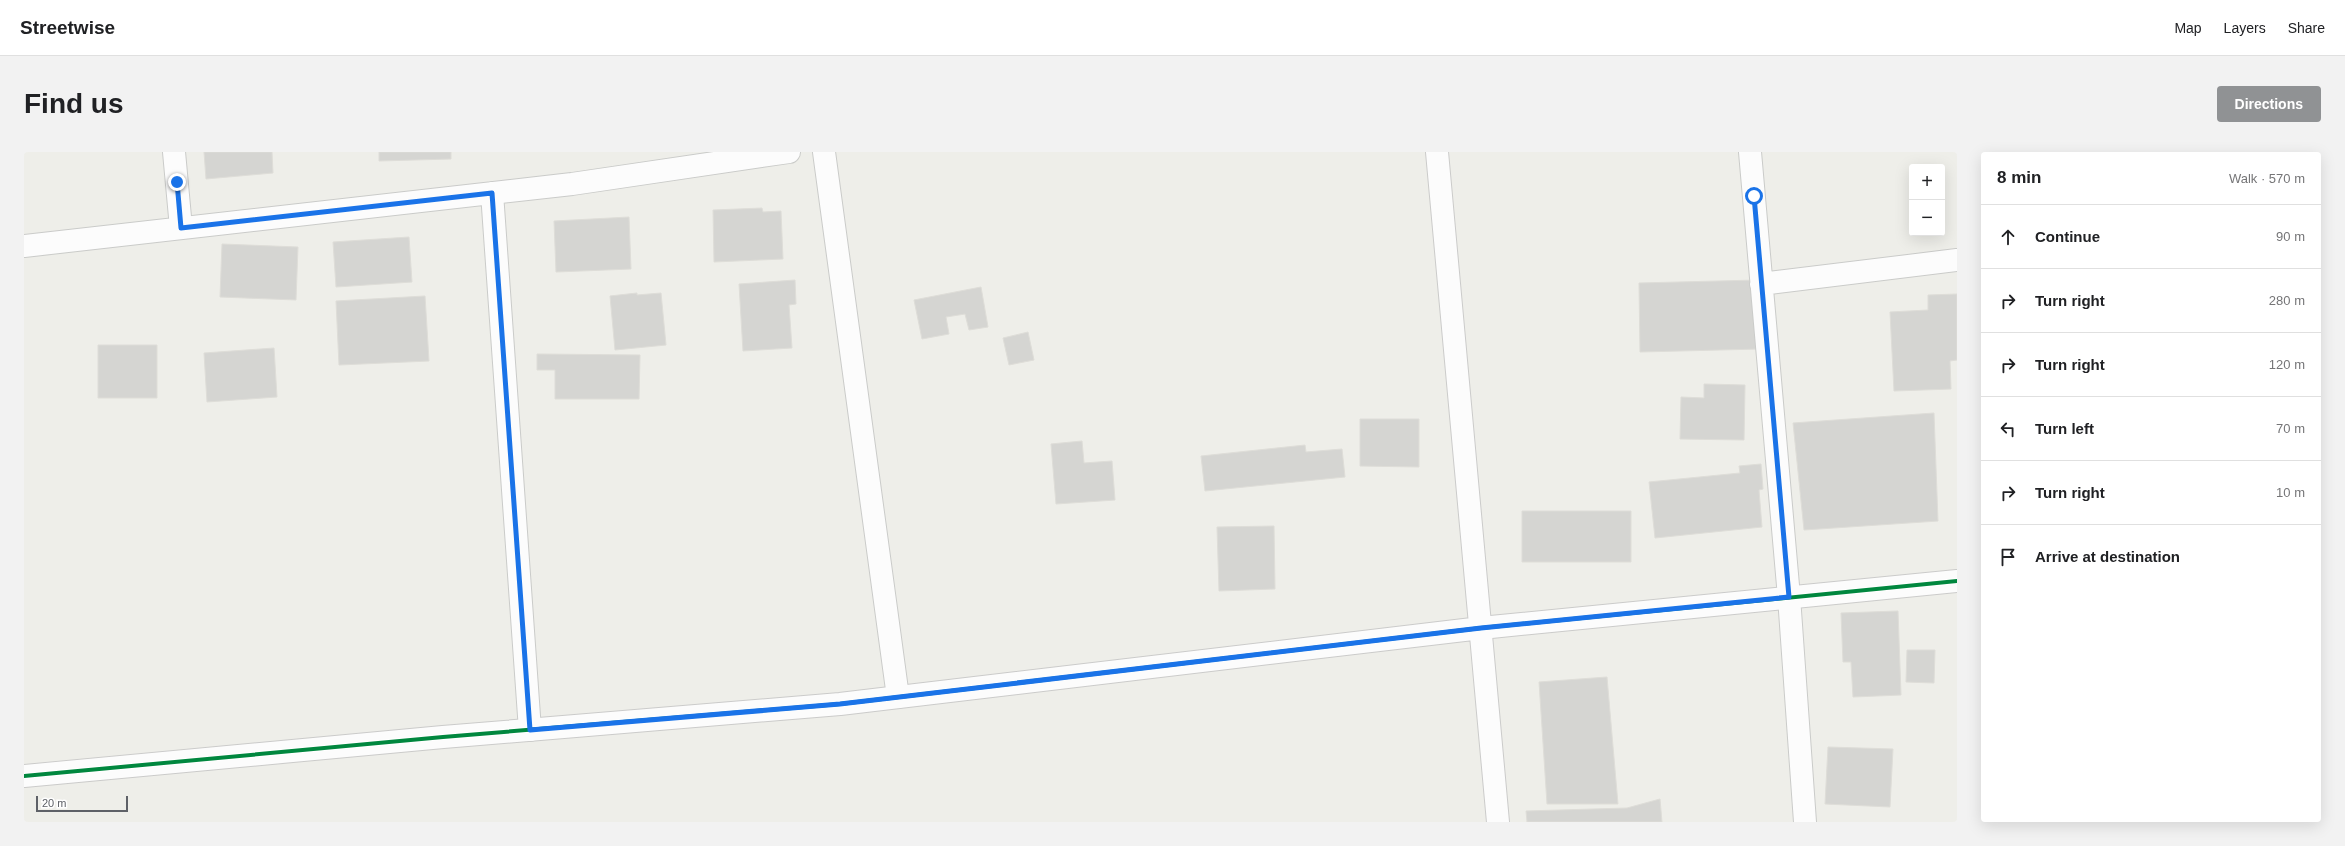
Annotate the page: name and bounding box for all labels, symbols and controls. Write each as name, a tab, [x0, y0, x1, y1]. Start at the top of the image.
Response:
text: Streetwise	[20, 17, 115, 38]
text: Map	[2174, 20, 2202, 36]
text: Layers	[2224, 20, 2266, 36]
text: Share	[2288, 20, 2325, 36]
button: Directions	[2217, 86, 2321, 122]
text: Find us	[24, 88, 124, 119]
map controls	[1909, 164, 1945, 236]
button: +	[1909, 164, 1945, 200]
text: 8 min	[1997, 168, 2041, 187]
text: Walk · 570 m	[2229, 171, 2305, 186]
route end	[168, 173, 186, 191]
route start	[1745, 187, 1763, 205]
button: −	[1909, 200, 1945, 236]
icon: ahead	[1997, 226, 2019, 248]
text: Continue	[2035, 228, 2100, 245]
text: 90 m	[2276, 229, 2305, 244]
icon: right	[1997, 290, 2019, 312]
text: Turn right	[2035, 292, 2105, 309]
text: 280 m	[2269, 293, 2305, 308]
icon: right	[1997, 354, 2019, 376]
text: Turn right	[2035, 356, 2105, 373]
text: 120 m	[2269, 357, 2305, 372]
icon: left	[1997, 418, 2019, 440]
text: Turn left	[2035, 420, 2094, 437]
text: 70 m	[2276, 421, 2305, 436]
icon: right	[1997, 482, 2019, 504]
text: Turn right	[2035, 484, 2105, 501]
text: 10 m	[2276, 485, 2305, 500]
icon: arrive	[1997, 546, 2019, 568]
text: Arrive at destination	[2035, 548, 2180, 565]
scale bar	[36, 794, 128, 813]
text: 20 m	[42, 797, 66, 809]

